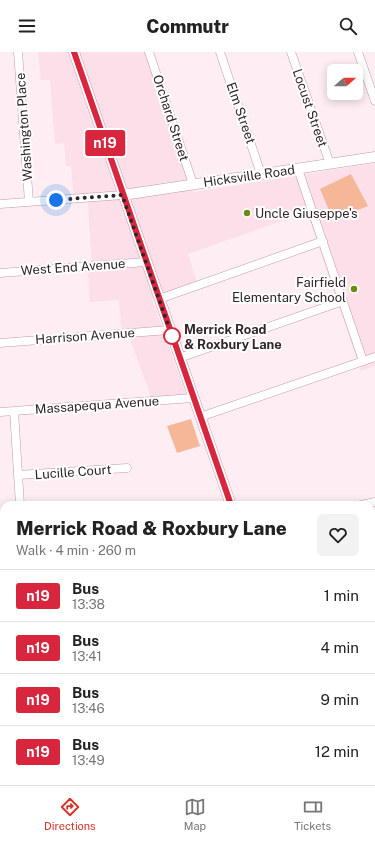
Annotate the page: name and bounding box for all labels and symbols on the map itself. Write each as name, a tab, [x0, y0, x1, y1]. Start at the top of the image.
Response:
north arrow	[327, 64, 363, 100]
street label: Locust Street	[290, 67, 330, 149]
street label: Washington Place	[13, 72, 35, 182]
street label: Orchard Street	[150, 73, 192, 163]
street label: Elm Street	[223, 80, 259, 146]
line badge: n19	[82, 130, 128, 156]
street label: Hicksville Road	[202, 162, 296, 190]
your location	[46, 190, 66, 210]
place label: Uncle Giuseppe's	[255, 206, 358, 221]
marker: Uncle Giuseppe's	[242, 208, 252, 218]
street label: West End Avenue	[20, 256, 126, 278]
place label: Fairfield Elementary School	[232, 275, 346, 305]
marker: Fairfield Elementary School	[349, 284, 359, 294]
place label: Merrick Road & Roxbury Lane	[184, 322, 282, 352]
street label: Harrison Avenue	[35, 325, 135, 347]
marker: Merrick Road & Roxbury Lane	[163, 327, 181, 345]
street label: Massapequa Avenue	[34, 393, 160, 417]
street label: Lucille Court	[34, 462, 112, 482]

